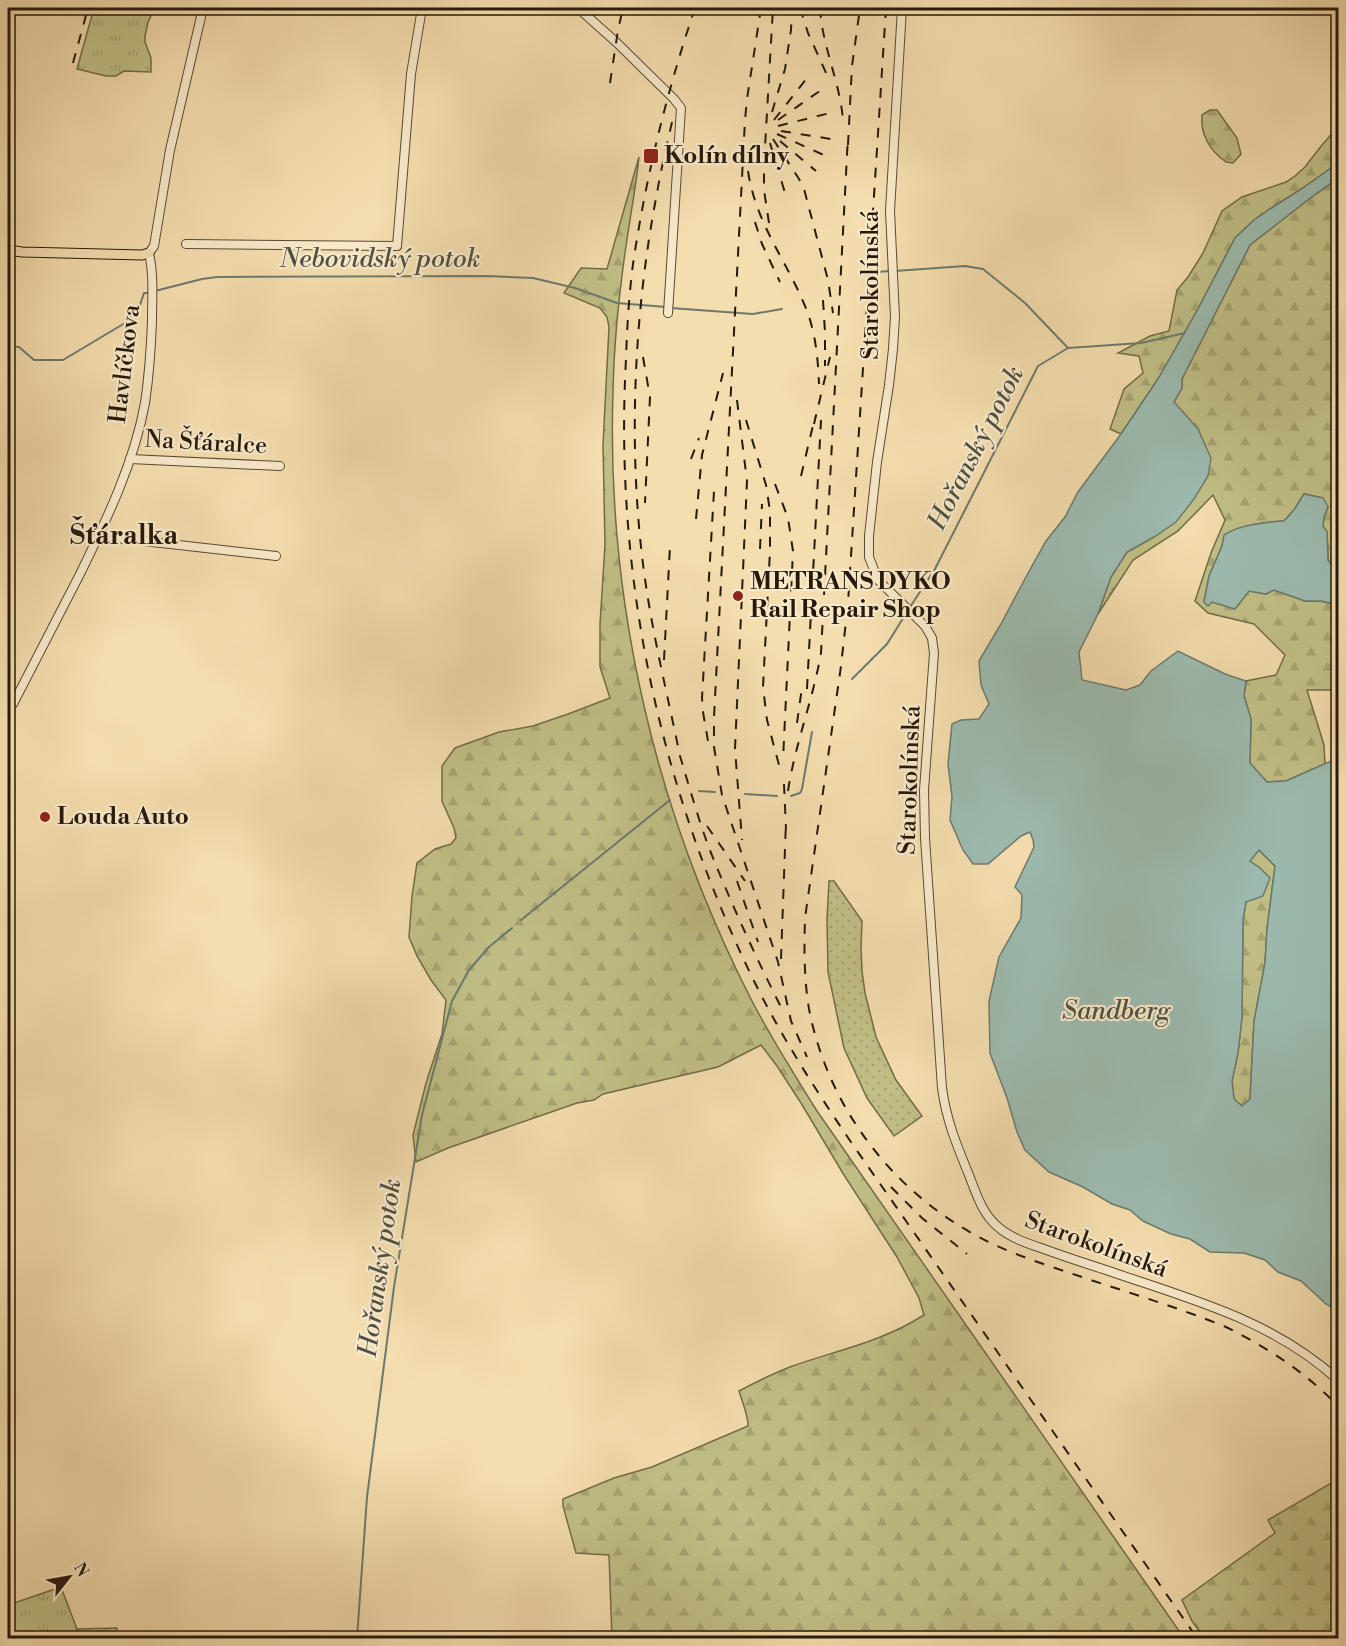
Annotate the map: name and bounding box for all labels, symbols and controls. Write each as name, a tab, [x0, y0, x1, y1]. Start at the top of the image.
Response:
place label: Kolín dílny	[664, 141, 790, 171]
marker: Kolín dílny	[642, 147, 660, 165]
street label: Starokolínská	[856, 209, 886, 360]
water label: Nebovidský potok	[279, 243, 480, 275]
street label: Havlíčkova	[103, 302, 147, 425]
water label: Hořanský potok	[921, 361, 1031, 536]
street label: Na Šťáralce	[144, 423, 268, 461]
district label: Šťáralka	[70, 516, 179, 553]
place label: METRANS DYKO Rail Repair Shop	[750, 567, 951, 625]
marker: METRANS DYKO Rail Repair Shop	[731, 589, 745, 603]
street label: Starokolínská	[892, 704, 928, 855]
place label: Louda Auto	[57, 802, 189, 832]
marker: Louda Auto	[38, 810, 52, 824]
water label: Sandberg	[1062, 995, 1172, 1027]
water label: Hořanský potok	[352, 1177, 408, 1360]
street label: Starokolínská	[1021, 1205, 1172, 1285]
north arrow	[39, 1547, 99, 1607]
text: N	[69, 1559, 93, 1581]

